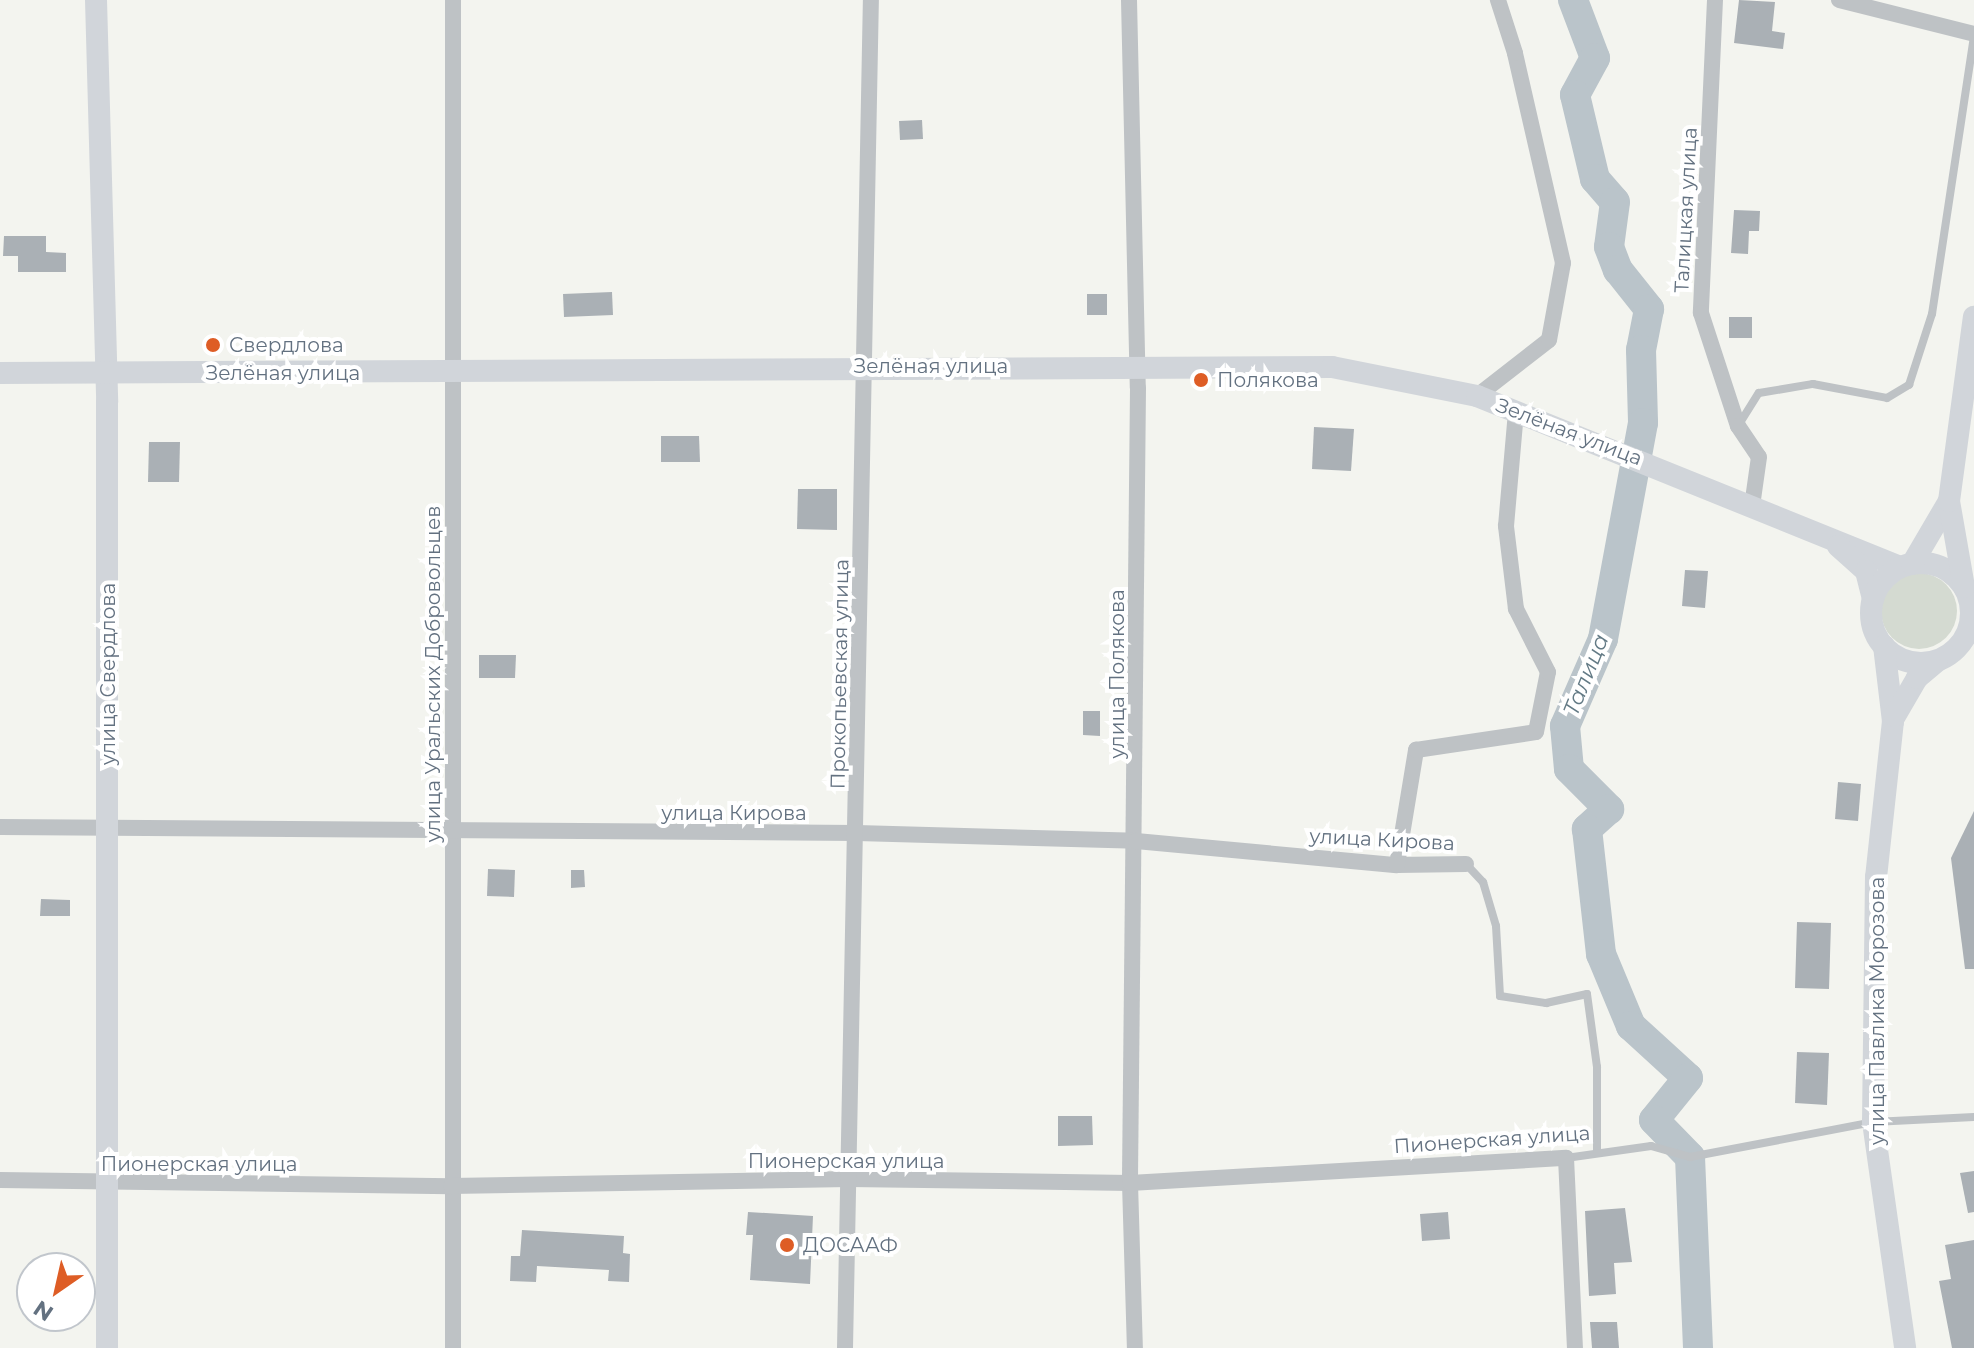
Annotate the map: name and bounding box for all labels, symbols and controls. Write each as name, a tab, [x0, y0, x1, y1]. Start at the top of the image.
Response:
street label: Талицкая улица	[1670, 127, 1702, 293]
place label: Свердлова	[229, 333, 344, 357]
marker: Свердлова	[204, 336, 222, 354]
street label: Зелёная улица	[854, 354, 1008, 378]
street label: Зелёная улица	[206, 361, 360, 385]
place label: Полякова	[1217, 368, 1319, 392]
marker: Полякова	[1192, 371, 1210, 389]
street label: Зелёная улица	[1493, 393, 1645, 471]
street label: улица Уральских Добровольцев	[421, 505, 445, 843]
street label: Прокопьевская улица	[826, 559, 854, 789]
street label: улица Свердлова	[96, 583, 120, 765]
street label: улица Полякова	[1105, 589, 1129, 759]
water label: Талица	[1558, 630, 1614, 720]
street label: улица Кирова	[661, 801, 807, 825]
street label: улица Кирова	[1309, 824, 1455, 856]
street label: улица Павлика Морозова	[1865, 877, 1889, 1145]
street label: Пионерская улица	[1393, 1121, 1591, 1159]
street label: Пионерская улица	[748, 1149, 944, 1173]
street label: Пионерская улица	[101, 1152, 297, 1176]
place label: ДОСААФ	[803, 1233, 898, 1257]
marker: ДОСААФ	[778, 1236, 796, 1254]
north arrow	[16, 1252, 96, 1332]
text: N	[28, 1294, 58, 1327]

